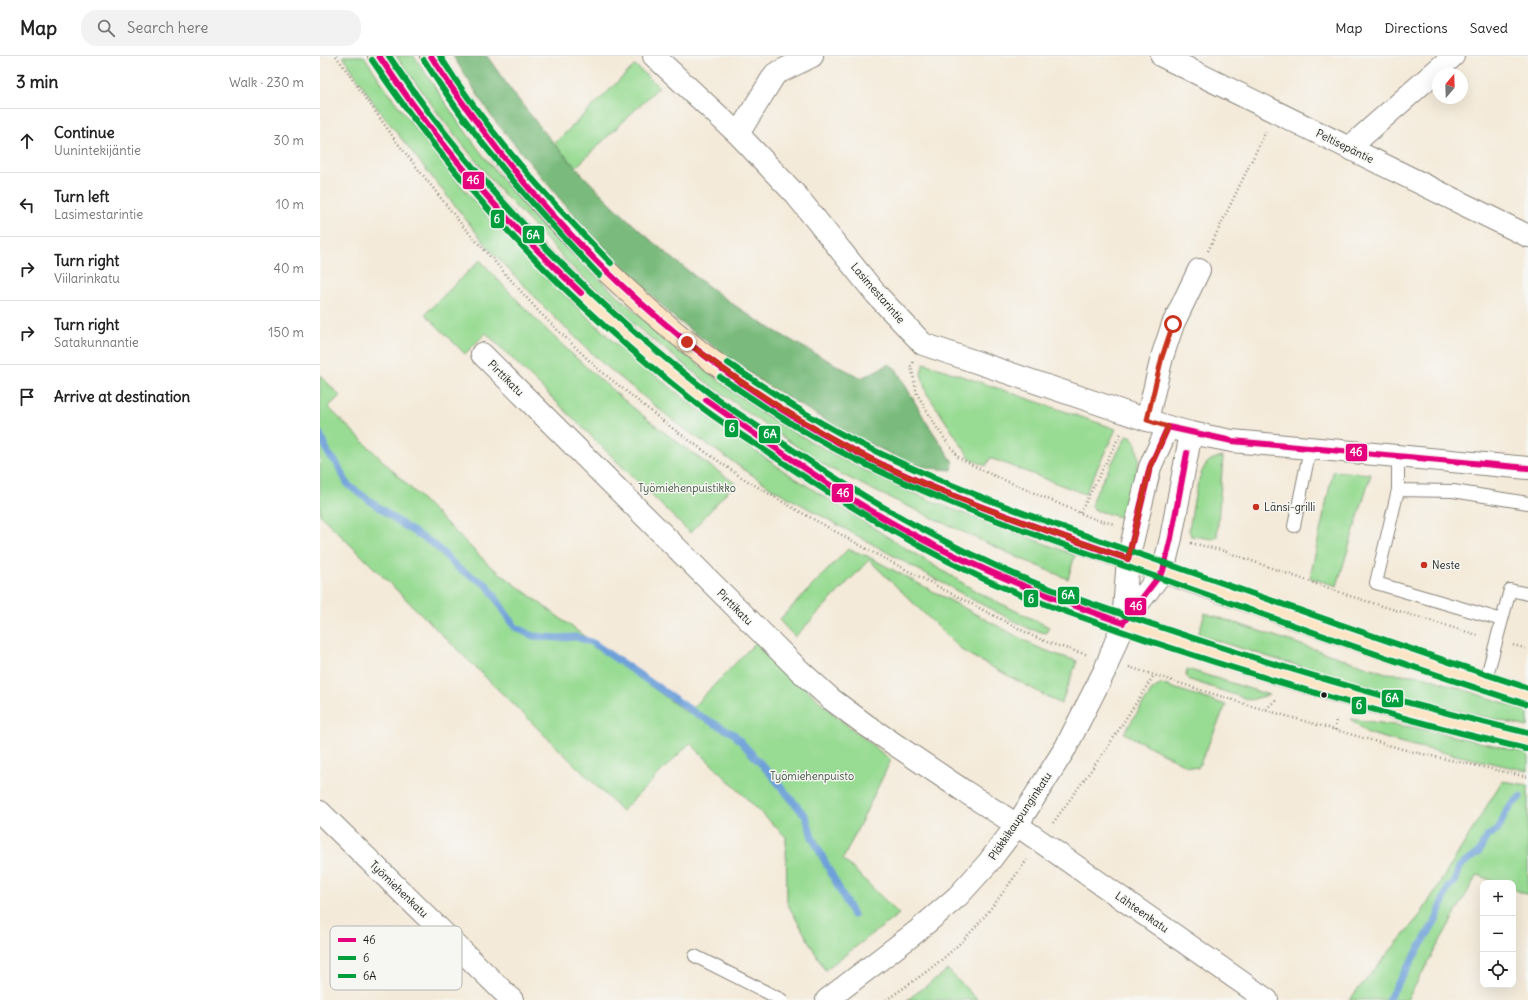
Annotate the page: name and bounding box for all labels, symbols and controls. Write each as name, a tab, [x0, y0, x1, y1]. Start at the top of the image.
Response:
search box	[81, 10, 361, 46]
text: Map	[20, 16, 57, 40]
icon: search	[95, 17, 117, 39]
text: Search here	[127, 18, 208, 37]
text: Map	[1335, 19, 1362, 37]
text: Directions	[1384, 19, 1448, 37]
text: Saved	[1470, 19, 1508, 37]
north arrow	[1432, 68, 1468, 104]
text: 3 min	[16, 71, 58, 93]
text: Walk · 230 m	[229, 74, 304, 91]
text: Continue	[54, 123, 115, 142]
street label: Peltisepäntie	[1314, 126, 1376, 166]
icon: ahead	[16, 130, 38, 152]
text: 30 m	[274, 132, 304, 149]
text: Uunintekijäntie	[54, 142, 141, 159]
line badge: 46	[462, 171, 485, 190]
text: 46	[467, 173, 479, 187]
text: Turn left	[54, 187, 109, 206]
icon: left	[16, 194, 38, 216]
text: 10 m	[276, 196, 304, 213]
text: Lasimestarintie	[54, 206, 143, 223]
line badge: 6	[490, 209, 505, 229]
text: 6	[494, 212, 500, 226]
line badge: 6A	[522, 225, 545, 244]
text: 6A	[526, 228, 540, 242]
text: Turn right	[54, 251, 119, 270]
icon: right	[16, 258, 38, 280]
text: 40 m	[273, 260, 304, 277]
street label: Lasimestarintie	[848, 260, 908, 326]
text: Viilarinkatu	[54, 270, 120, 287]
text: Turn right	[54, 315, 119, 334]
route start	[1164, 315, 1182, 333]
icon: right	[16, 322, 38, 344]
text: 150 m	[268, 324, 304, 341]
route end	[678, 333, 696, 351]
text: Satakunnantie	[54, 334, 139, 351]
street label: Pirttikatu	[485, 357, 527, 399]
icon: arrive	[16, 386, 38, 408]
text: Arrive at destination	[54, 387, 190, 406]
line badge: 6	[724, 419, 739, 438]
text: 6	[729, 421, 735, 435]
line badge: 6A	[758, 425, 781, 444]
text: 6A	[763, 427, 777, 441]
line badge: 46	[1345, 443, 1368, 462]
text: 46	[1350, 445, 1362, 459]
park label: Työmiehenpuistikko	[638, 481, 736, 495]
line badge: 46	[831, 483, 854, 503]
text: 46	[837, 486, 849, 500]
place label: Länsi-grilli	[1264, 500, 1315, 514]
marker: Länsi-grilli	[1251, 502, 1261, 512]
place label: Neste	[1432, 558, 1460, 572]
marker: Neste	[1419, 560, 1429, 570]
street label: Pirttikatu	[714, 586, 756, 628]
line badge: 6A	[1057, 586, 1080, 605]
text: 6A	[1061, 588, 1075, 602]
line badge: 6	[1023, 589, 1039, 608]
text: 6	[1028, 592, 1034, 606]
line badge: 46	[1124, 597, 1147, 616]
text: 46	[1130, 599, 1142, 613]
line badge: 6A	[1381, 689, 1404, 708]
unlabelled marker	[1319, 690, 1329, 700]
text: 6A	[1385, 691, 1399, 705]
line badge: 6	[1351, 696, 1367, 715]
text: 6	[1356, 698, 1362, 712]
park label: Työmiehenpuisto	[770, 769, 854, 783]
street label: Pläkkikaupunginkatu	[985, 769, 1055, 863]
street label: Työmiehenkatu	[367, 858, 432, 921]
map controls	[1480, 880, 1516, 988]
button: +	[1480, 880, 1516, 916]
street label: Lähteenkatu	[1113, 888, 1172, 936]
button: −	[1480, 916, 1516, 952]
legend	[330, 926, 462, 990]
text: 46	[363, 933, 376, 947]
text: 6	[363, 951, 369, 965]
button: locate	[1480, 952, 1516, 988]
text: 6A	[363, 969, 376, 983]

